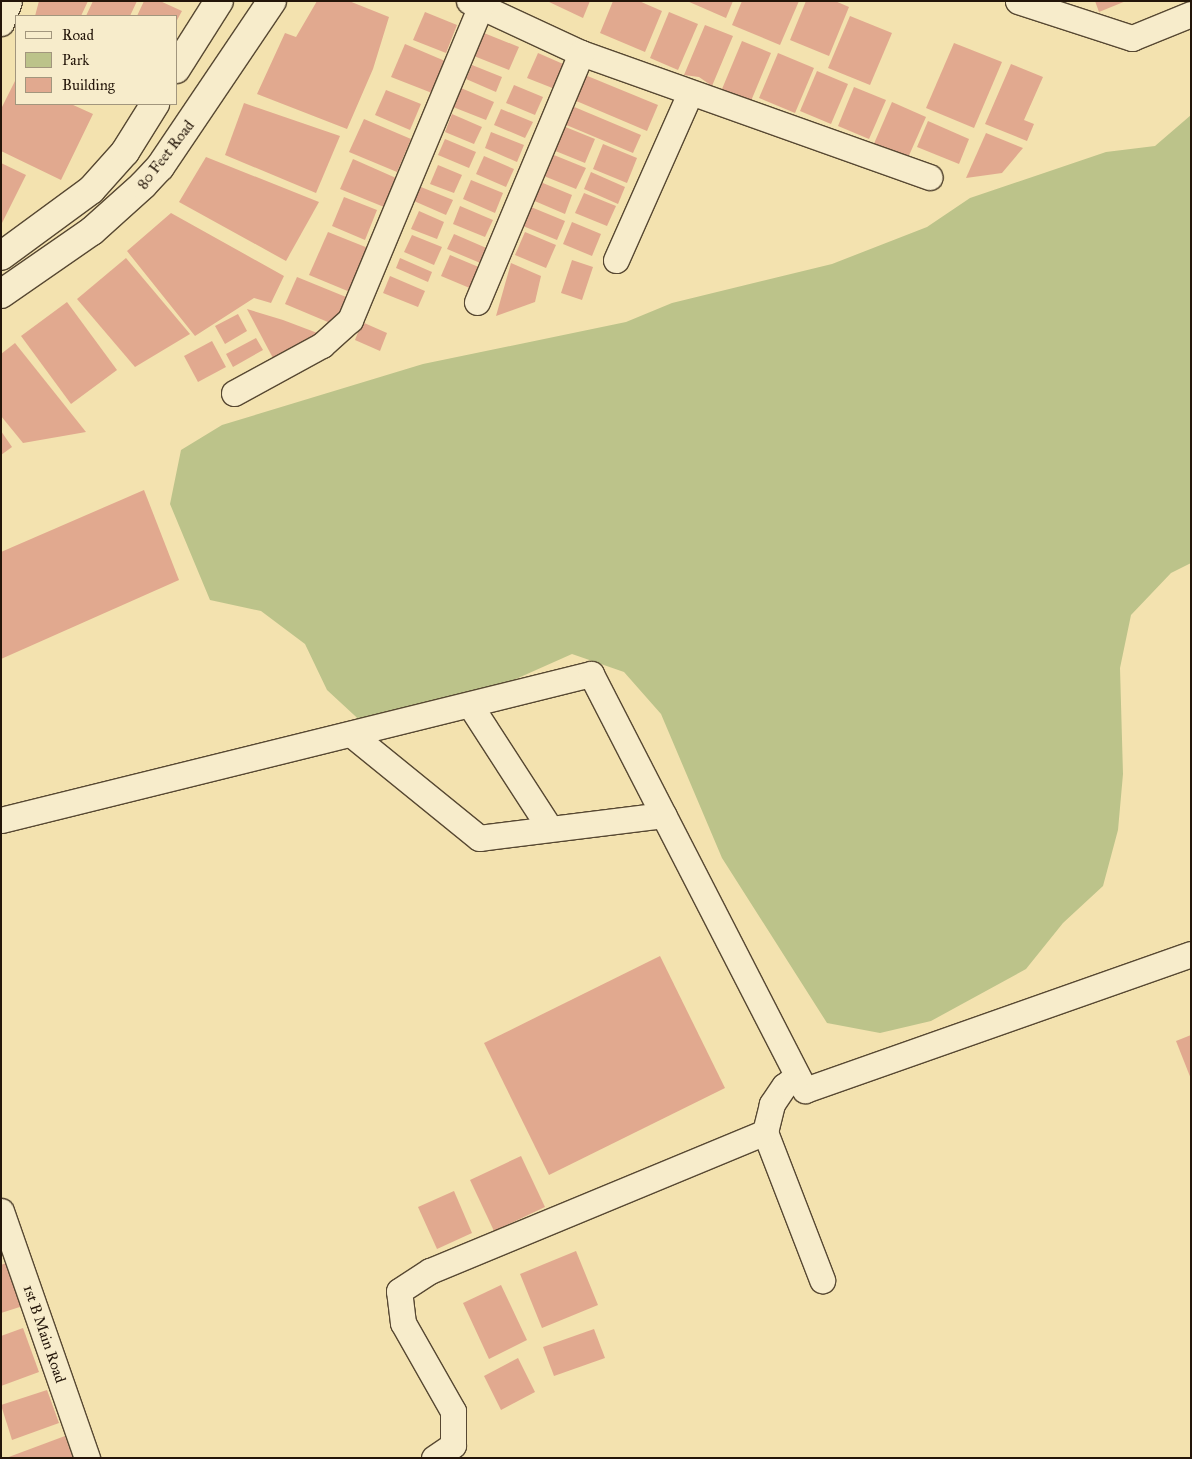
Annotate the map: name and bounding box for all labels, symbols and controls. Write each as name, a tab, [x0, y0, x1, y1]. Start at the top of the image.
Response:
legend	[15, 15, 178, 105]
text: Road	[62, 26, 94, 44]
text: Park	[62, 51, 89, 69]
text: Building	[62, 76, 115, 94]
street label: 80 Feet Road	[134, 117, 198, 193]
street label: 1st B Main Road	[19, 1283, 69, 1385]

